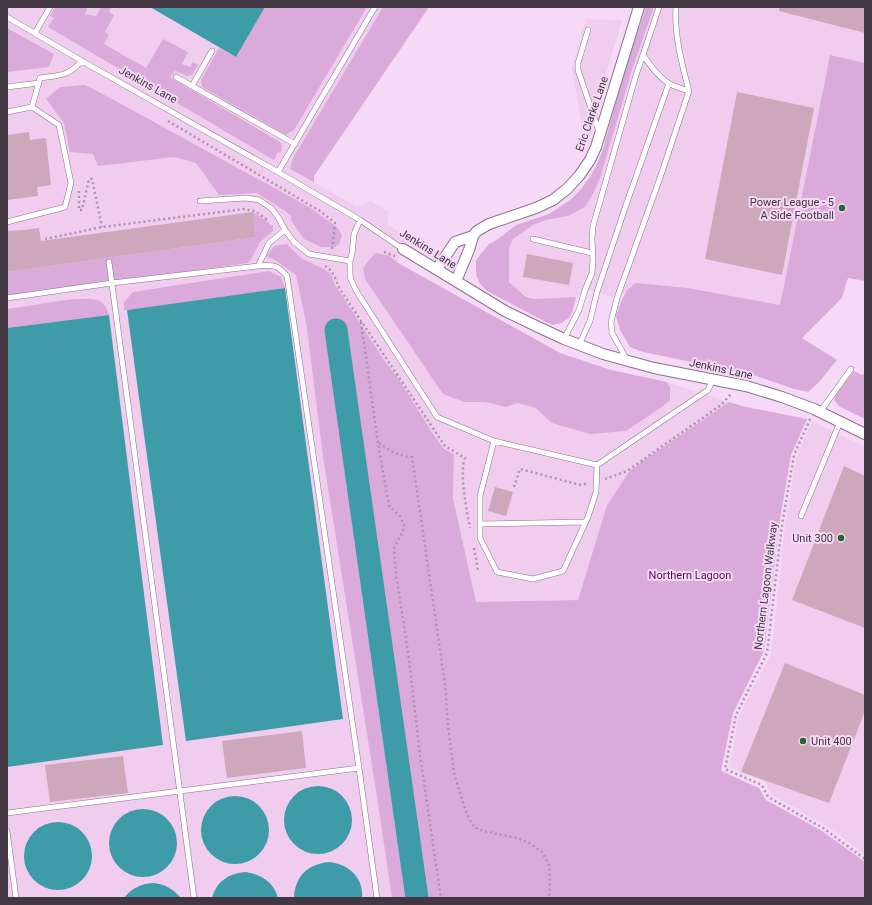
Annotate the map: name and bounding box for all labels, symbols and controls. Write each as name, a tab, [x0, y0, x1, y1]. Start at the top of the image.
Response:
street label: Jenkins Lane	[117, 64, 180, 106]
street label: Eric Clarke Lane	[573, 75, 611, 153]
place label: Power League - 5 A Side Football	[750, 196, 834, 222]
marker: Power League - 5 A Side Football	[837, 203, 847, 213]
street label: Jenkins Lane	[397, 226, 459, 272]
street label: Jenkins Lane	[688, 356, 754, 382]
street label: Northern Lagoon Walkway	[752, 521, 780, 651]
place label: Unit 300	[792, 532, 833, 545]
marker: Unit 300	[836, 533, 846, 543]
park label: Northern Lagoon	[649, 569, 731, 582]
place label: Unit 400	[811, 735, 852, 748]
marker: Unit 400	[798, 736, 808, 746]

